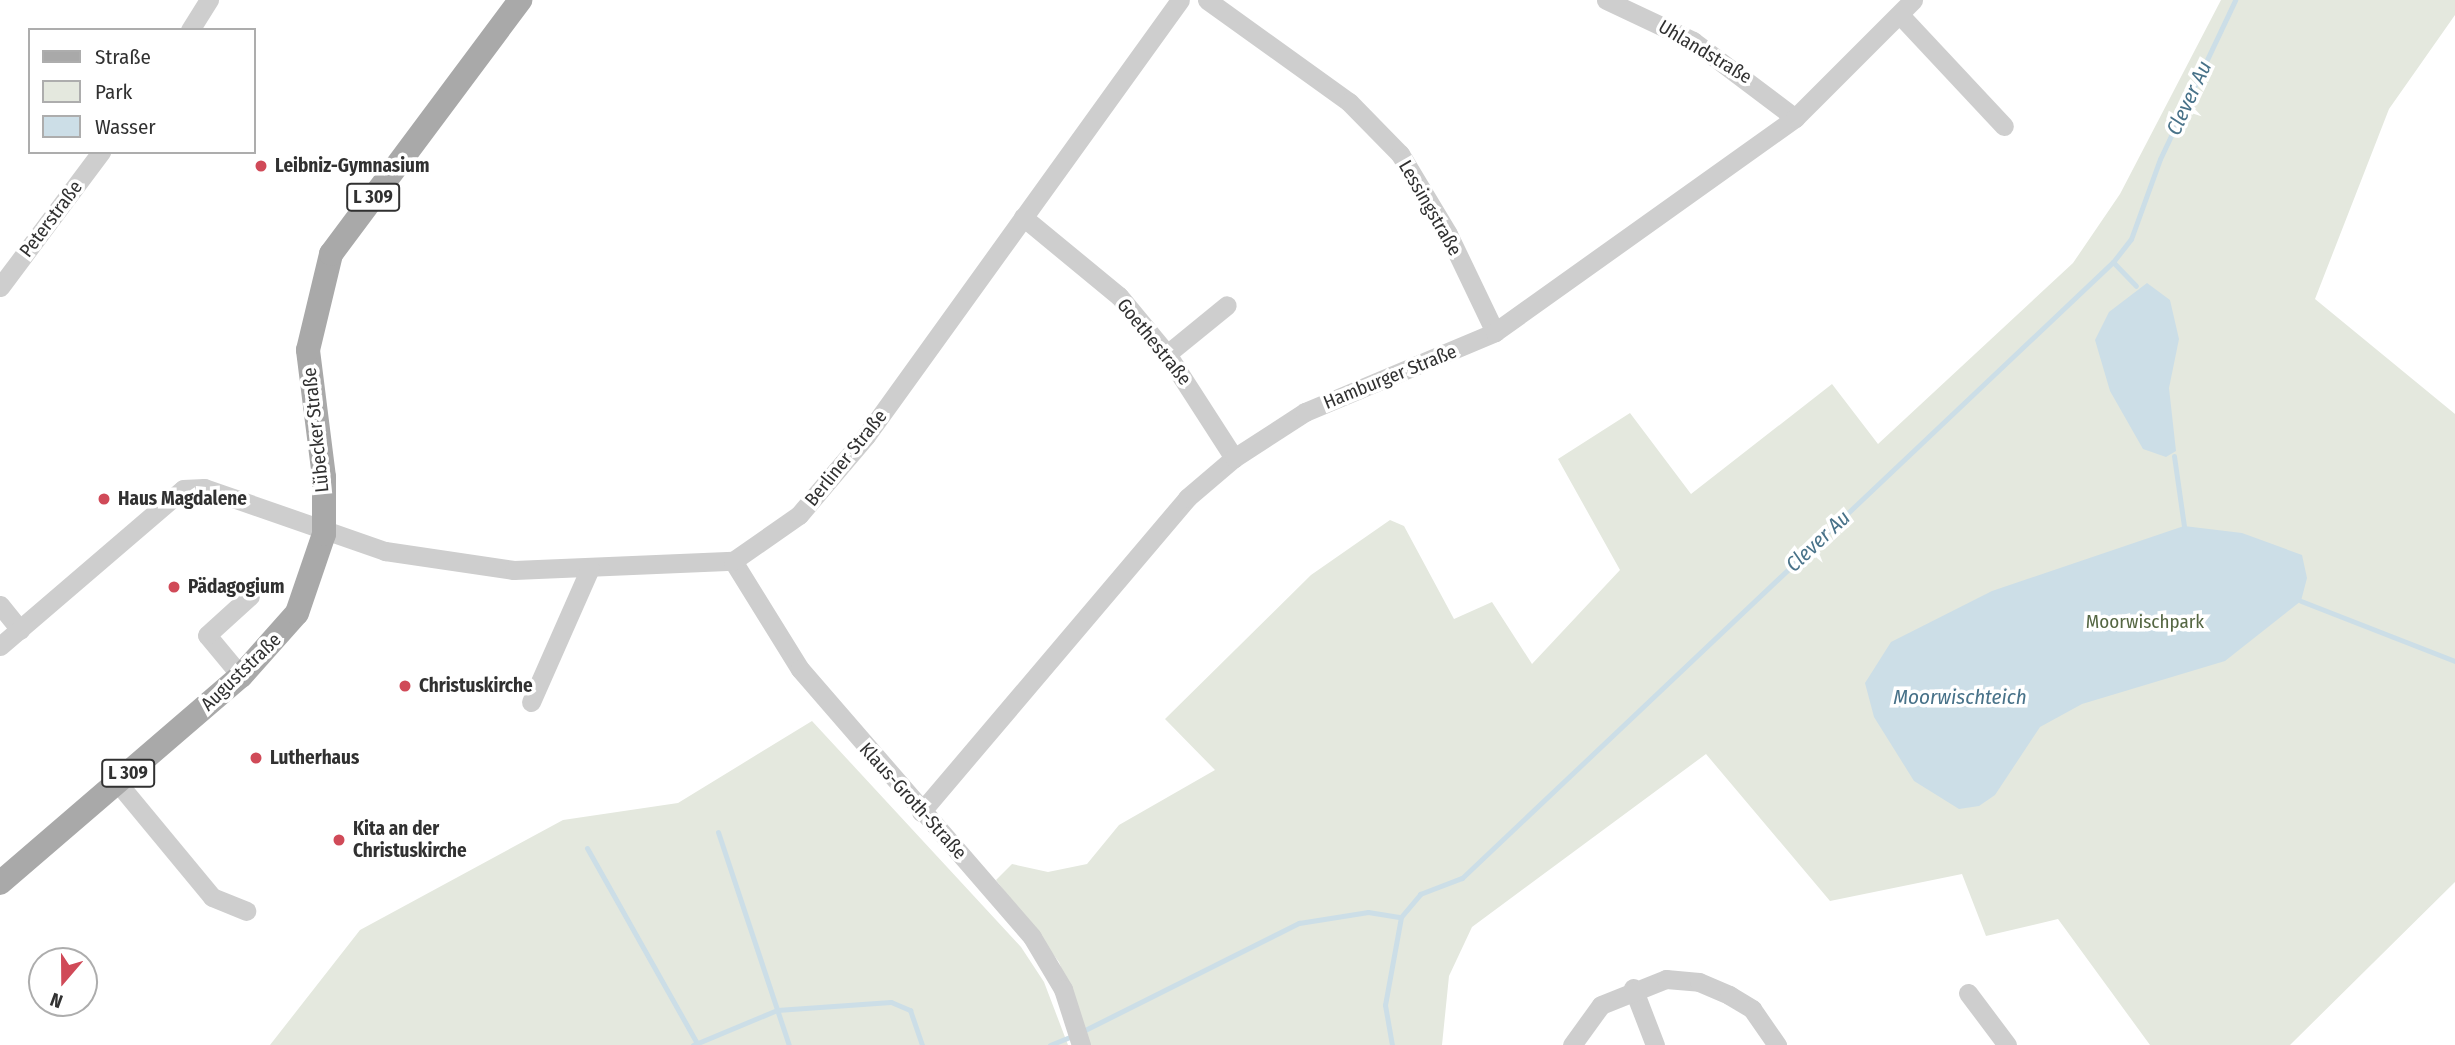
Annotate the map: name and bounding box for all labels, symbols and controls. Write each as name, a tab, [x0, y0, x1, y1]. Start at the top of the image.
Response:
street label: Uhlandstraße	[1654, 15, 1756, 89]
legend	[28, 28, 256, 154]
text: Straße	[95, 44, 151, 70]
water label: Clever Au	[2161, 57, 2217, 139]
text: Park	[95, 79, 132, 105]
text: Wasser	[95, 114, 156, 140]
place label: Leibniz-Gymnasium	[275, 155, 429, 177]
street label: Lessingstraße	[1394, 156, 1466, 260]
marker: Leibniz-Gymnasium	[253, 158, 269, 174]
street label: Peterstraße	[15, 176, 87, 262]
road number: L 309	[345, 182, 401, 212]
street label: Goethestraße	[1112, 294, 1196, 390]
street label: Hamburger Straße	[1320, 340, 1460, 414]
street label: Lübecker Straße	[298, 366, 334, 494]
street label: Berliner Straße	[800, 405, 892, 511]
place label: Haus Magdalene	[118, 488, 247, 510]
marker: Haus Magdalene	[96, 491, 112, 507]
water label: Clever Au	[1781, 505, 1855, 577]
place label: Pädagogium	[188, 576, 284, 598]
marker: Pädagogium	[166, 579, 182, 595]
park label: Moorwischpark	[2086, 611, 2204, 633]
street label: Auguststraße	[196, 628, 286, 716]
place label: Christuskirche	[419, 675, 533, 697]
marker: Christuskirche	[397, 678, 413, 694]
water label: Moorwischteich	[1893, 684, 2027, 710]
street label: Klaus-Groth-Straße	[855, 738, 971, 864]
place label: Lutherhaus	[270, 747, 359, 769]
marker: Lutherhaus	[248, 750, 264, 766]
road number: L 309	[100, 758, 156, 788]
place label: Kita an der Christuskirche	[353, 818, 467, 862]
marker: Kita an der Christuskirche	[331, 832, 347, 848]
north arrow	[28, 947, 98, 1017]
text: N	[47, 988, 66, 1013]

